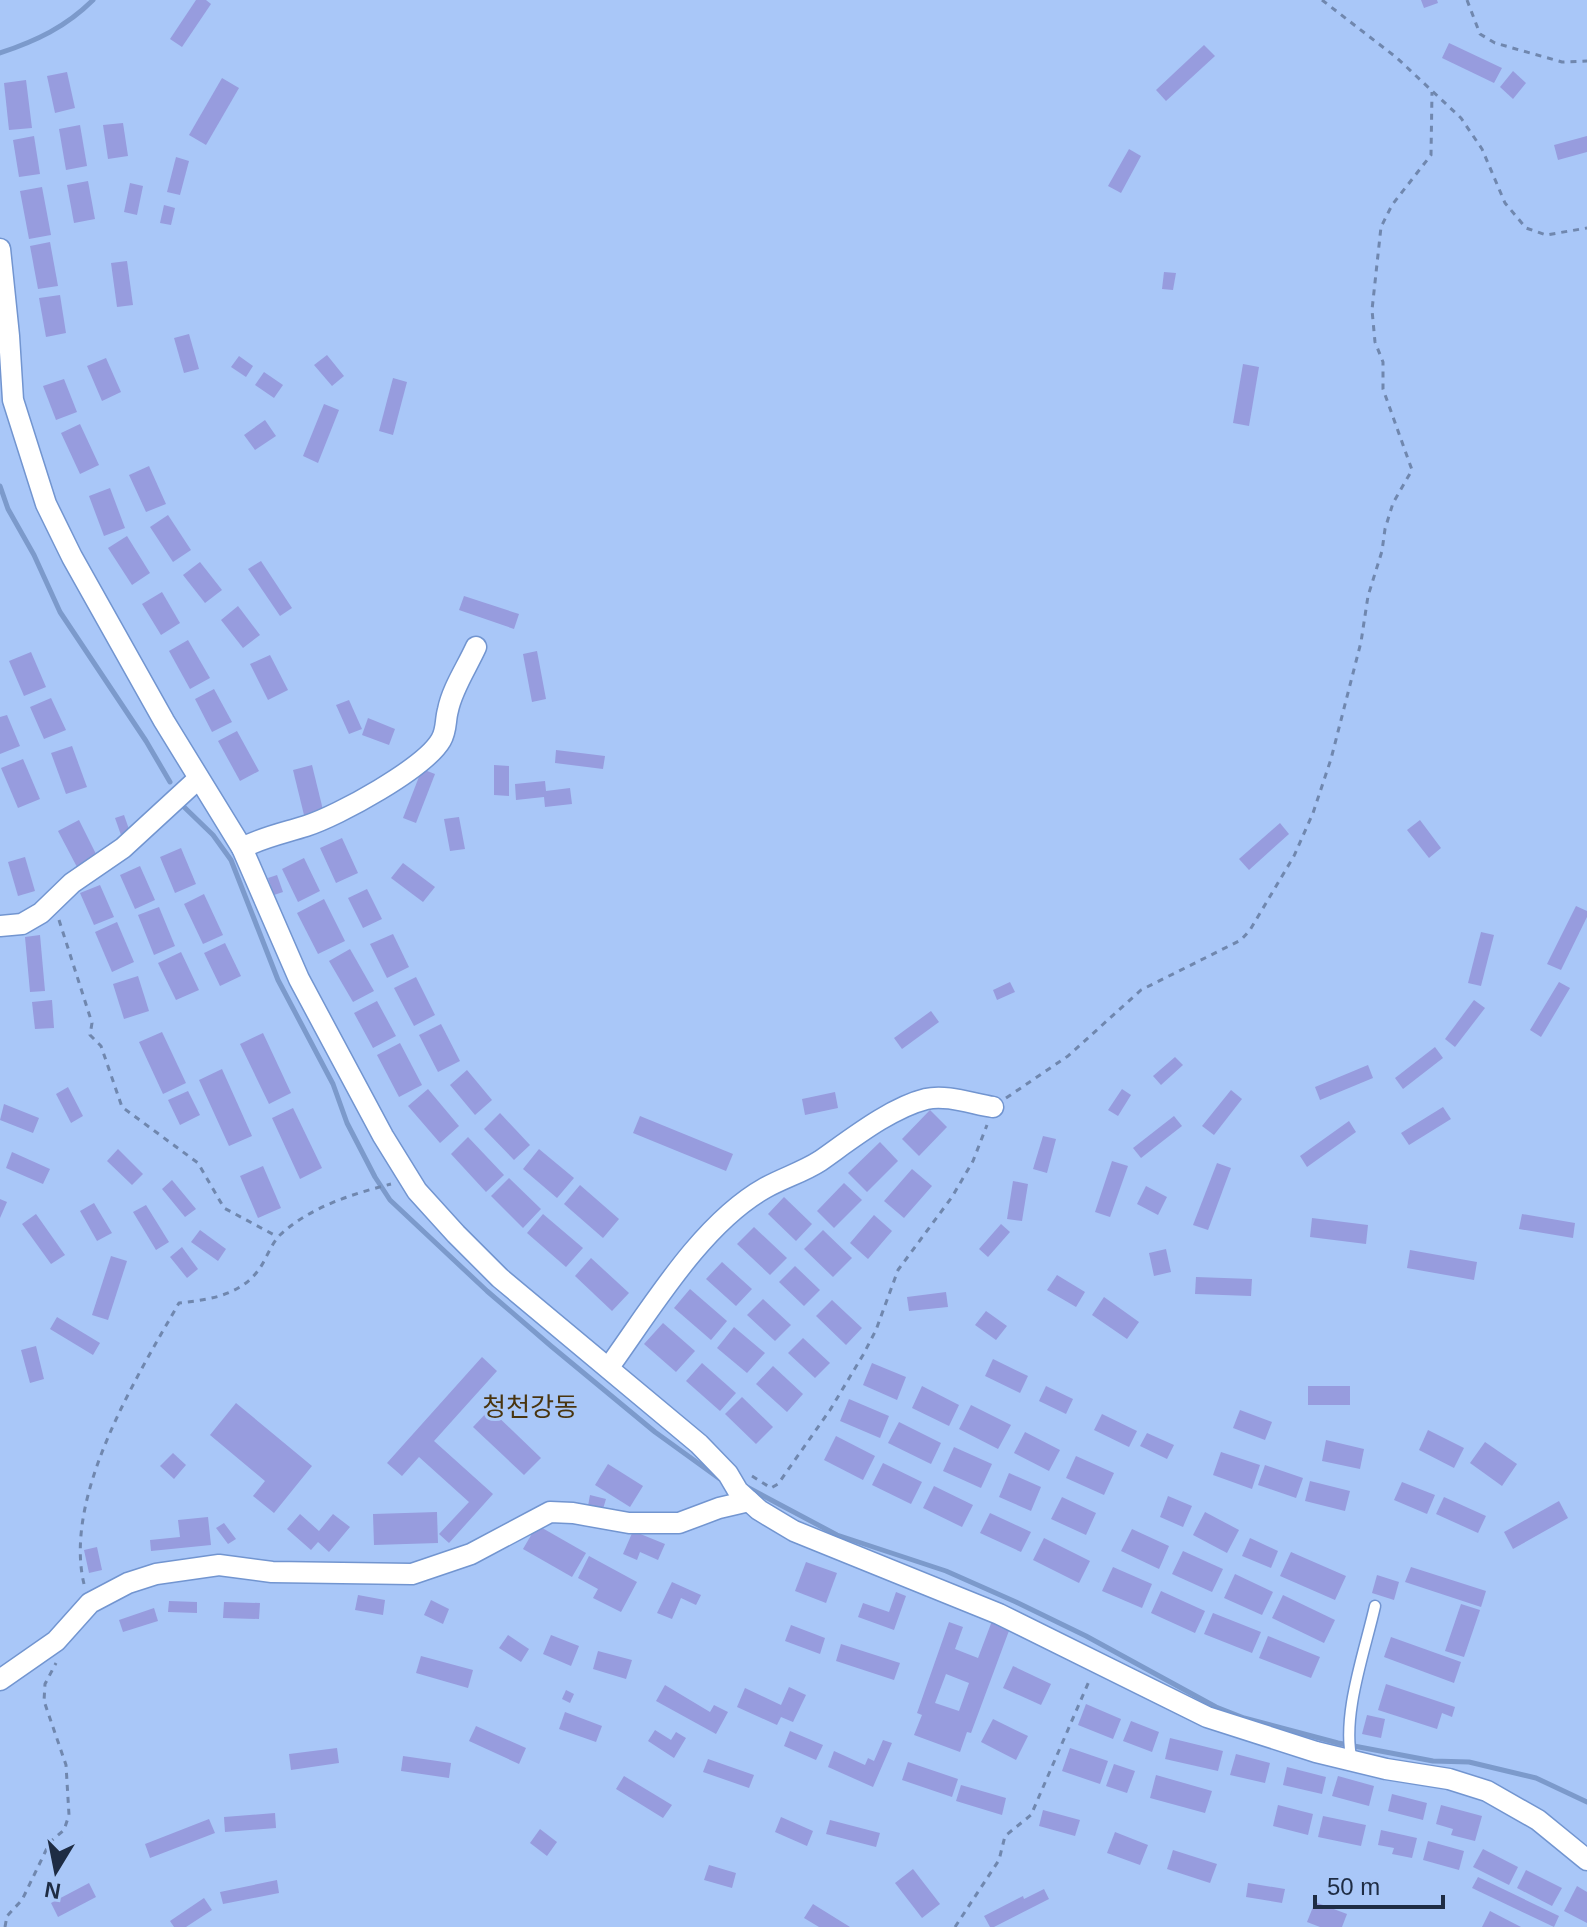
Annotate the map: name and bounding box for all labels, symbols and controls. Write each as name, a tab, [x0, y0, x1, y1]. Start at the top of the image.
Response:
district label: 청천강동	[482, 1392, 578, 1422]
north arrow	[16, 1831, 96, 1911]
scale bar	[1315, 1859, 1443, 1909]
text: 50 m	[1327, 1873, 1380, 1900]
text: N	[43, 1877, 63, 1904]

